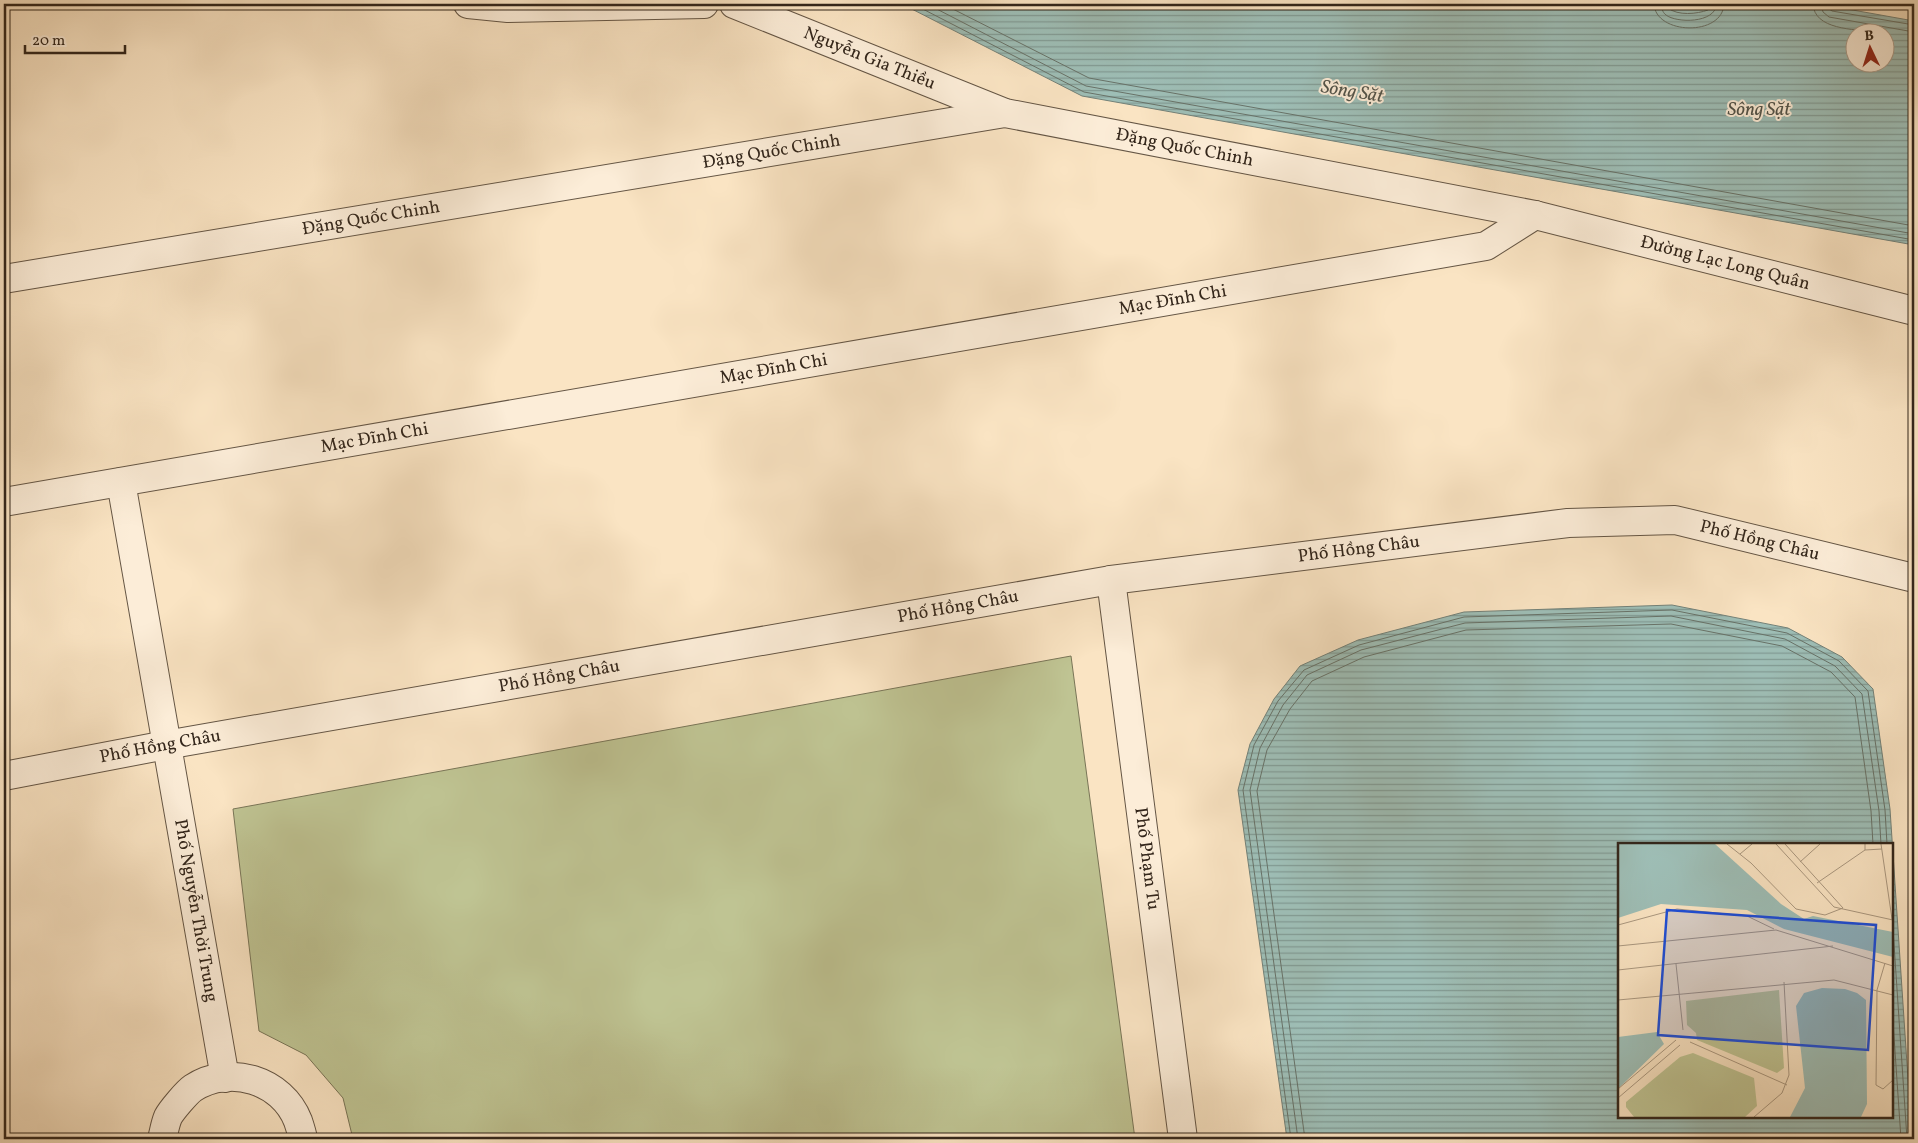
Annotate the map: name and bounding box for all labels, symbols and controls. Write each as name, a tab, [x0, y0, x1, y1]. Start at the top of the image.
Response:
street label: Nguyễn Gia Thiều	[800, 21, 939, 96]
scale bar	[25, 22, 125, 54]
north arrow	[1846, 22, 1896, 72]
text: B	[1864, 27, 1875, 46]
text: 20 m	[32, 31, 65, 52]
water label: Sông Sặt	[1319, 74, 1386, 110]
water label: Sông Sặt	[1728, 97, 1791, 123]
street label: Đặng Quốc Chinh	[1114, 122, 1256, 173]
street label: Đặng Quốc Chinh	[701, 128, 843, 175]
street label: Đặng Quốc Chinh	[300, 194, 442, 242]
street label: Đường Lạc Long Quân	[1638, 230, 1813, 297]
street label: Mạc Đĩnh Chi	[1117, 279, 1229, 322]
street label: Mạc Đĩnh Chi	[718, 347, 829, 391]
street label: Mạc Đĩnh Chi	[319, 416, 430, 460]
street label: Phố Hồng Châu	[1697, 514, 1822, 567]
street label: Phố Hồng Châu	[1296, 529, 1421, 569]
street label: Phố Hồng Châu	[895, 584, 1021, 630]
street label: Phố Hồng Châu	[497, 653, 622, 699]
street label: Phố Hồng Châu	[98, 723, 223, 770]
street label: Phố Phạm Tu	[1128, 806, 1166, 912]
street label: Phố Nguyễn Thời Trung	[168, 817, 224, 1004]
inset map	[1618, 843, 1893, 1118]

